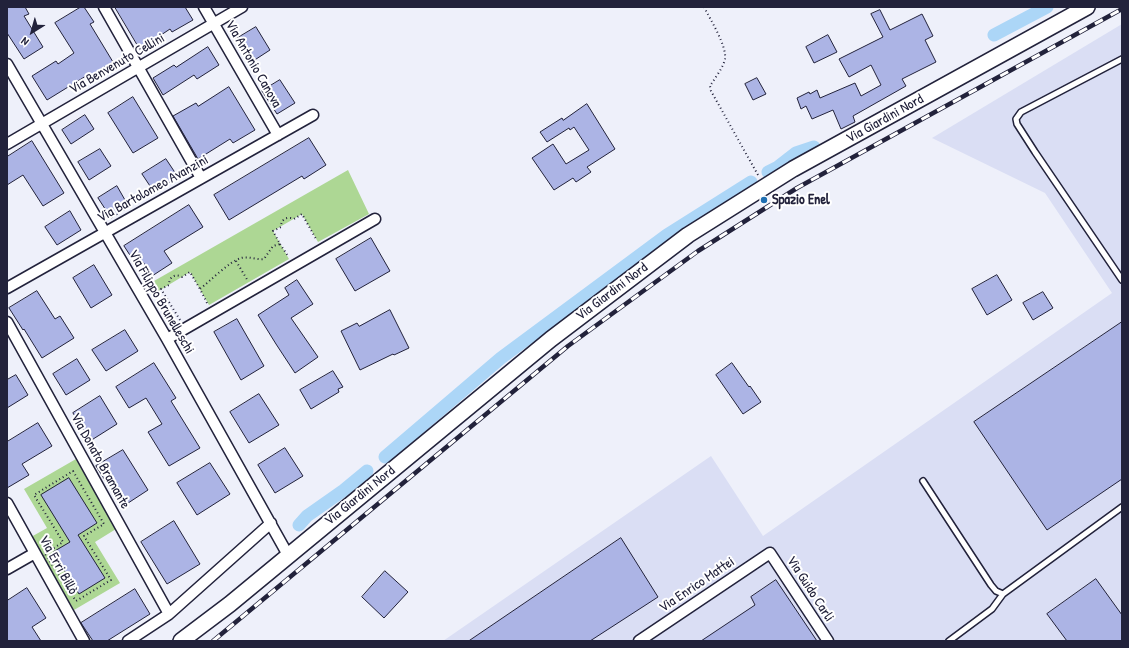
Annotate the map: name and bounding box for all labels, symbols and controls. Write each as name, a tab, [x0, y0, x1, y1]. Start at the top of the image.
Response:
north arrow	[12, 12, 52, 52]
street label: Via Antonio Canova	[221, 17, 285, 111]
street label: Via Benvenuto Cellini	[66, 30, 168, 98]
text: N	[18, 34, 31, 49]
street label: Via Giardini Nord	[843, 91, 927, 147]
street label: Via Bartolomeo Avanzini	[95, 152, 211, 226]
place label: Spazio Enel	[772, 192, 830, 208]
marker: Spazio Enel	[759, 195, 769, 205]
street label: Via Filippo Brunelleschi	[124, 247, 198, 357]
street label: Via Giardini Nord	[573, 260, 651, 324]
street label: Via Donato Bramante	[67, 410, 133, 512]
street label: Via Giardini Nord	[321, 463, 399, 529]
street label: Via Erri Billò	[35, 533, 81, 597]
street label: Via Guido Carli	[783, 553, 837, 625]
street label: Via Enrico Mattei	[656, 554, 738, 616]

